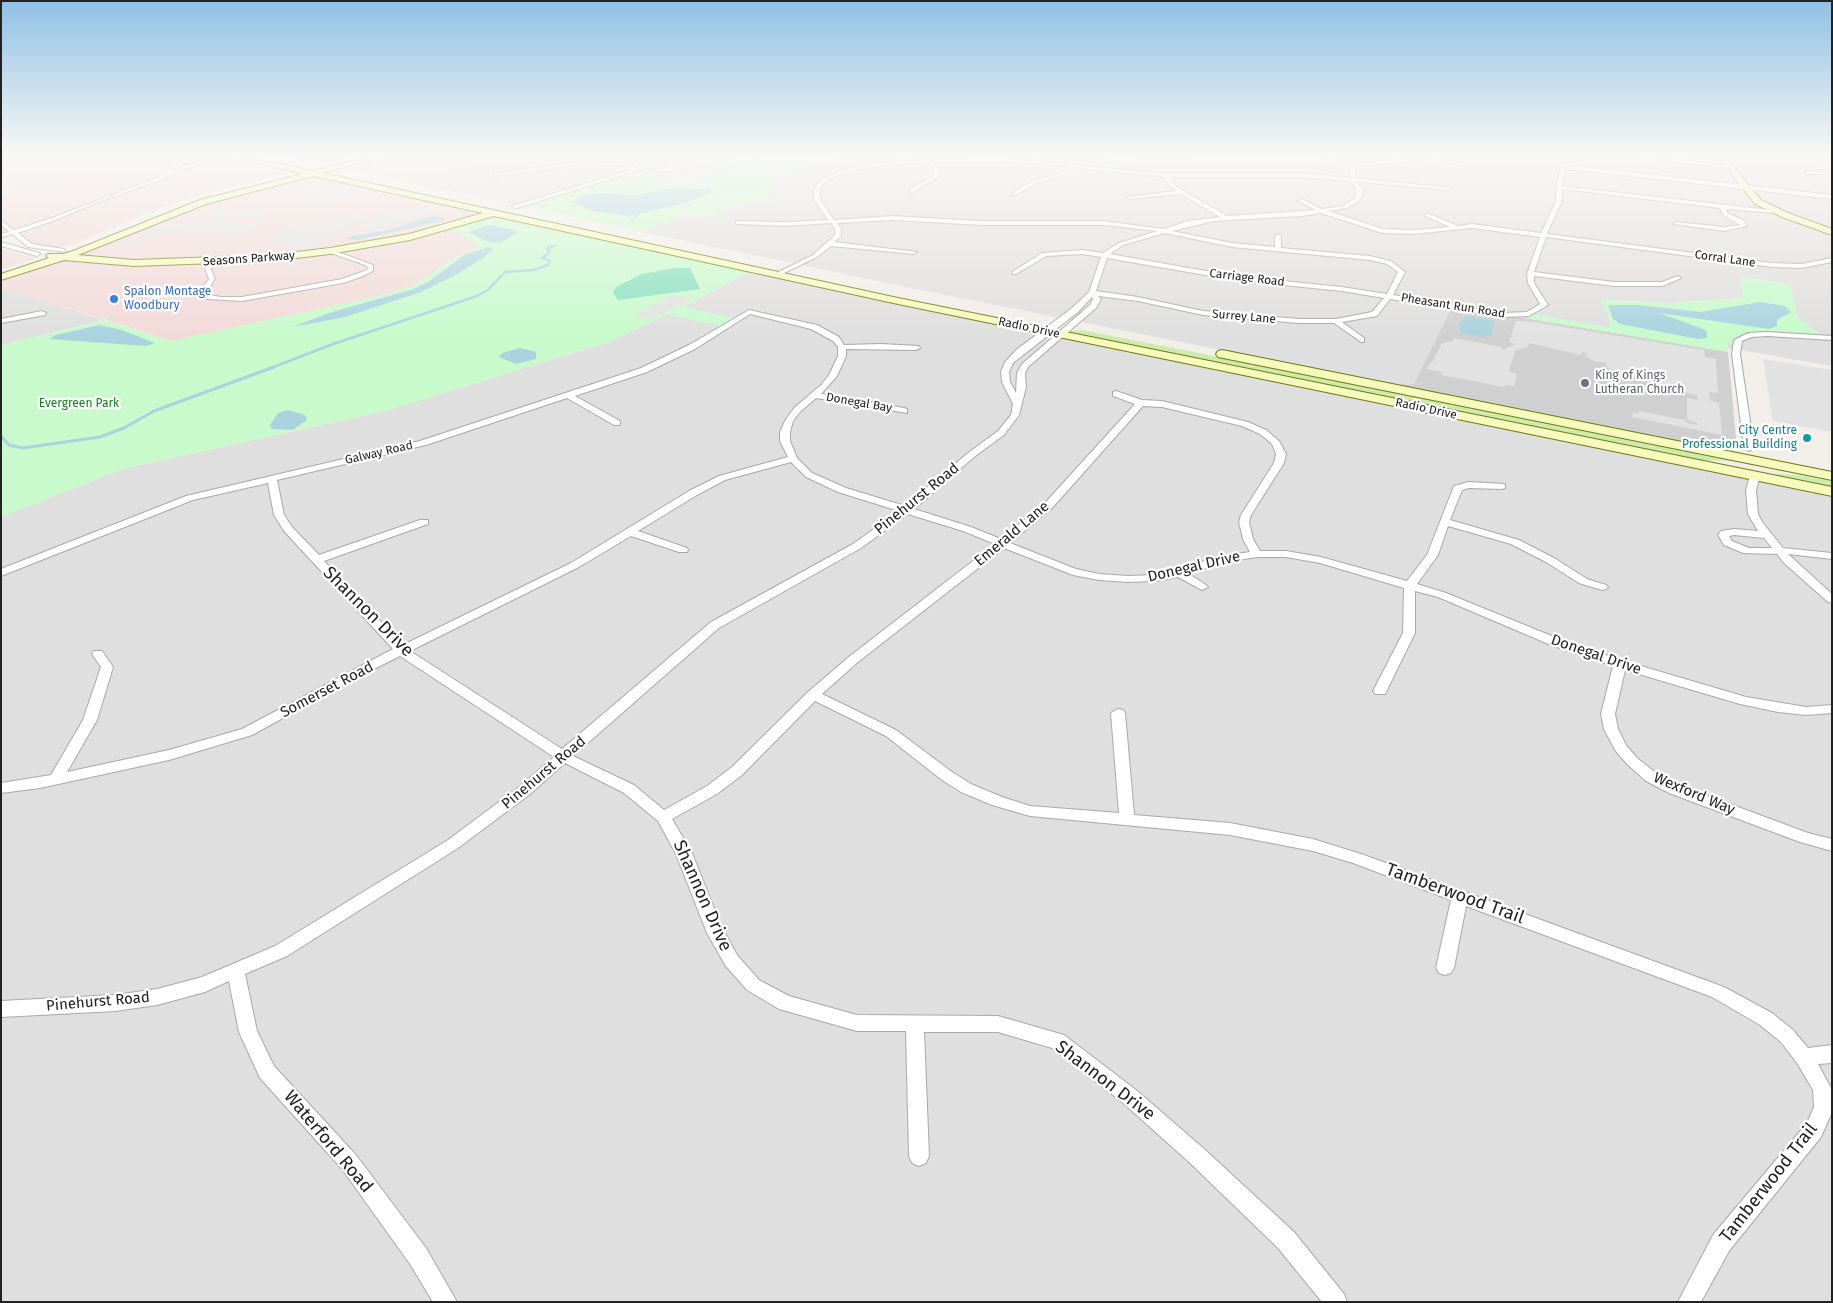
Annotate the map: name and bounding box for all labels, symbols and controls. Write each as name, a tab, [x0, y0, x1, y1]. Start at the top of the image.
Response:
street label: Corral Lane	[1694, 248, 1756, 270]
street label: Seasons Parkway	[203, 249, 295, 269]
street label: Carriage Road	[1209, 266, 1285, 290]
place label: Spalon Montage Woodbury	[124, 285, 211, 313]
street label: Pheasant Run Road	[1400, 291, 1506, 321]
marker: Spalon Montage Woodbury	[108, 293, 120, 305]
street label: Surrey Lane	[1212, 307, 1276, 327]
street label: Radio Drive	[997, 314, 1061, 342]
place label: King of Kings Lutheran Church	[1595, 369, 1684, 397]
marker: King of Kings Lutheran Church	[1579, 377, 1591, 389]
street label: Donegal Bay	[825, 390, 893, 416]
street label: Radio Drive	[1394, 395, 1458, 423]
park label: Evergreen Park	[39, 397, 119, 411]
place label: City Centre Professional Building	[1682, 424, 1797, 452]
marker: City Centre Professional Building	[1801, 432, 1813, 444]
street label: Galway Road	[344, 438, 414, 468]
street label: Pinehurst Road	[871, 459, 963, 539]
street label: Emerald Lane	[971, 498, 1053, 570]
street label: Donegal Drive	[1146, 548, 1242, 586]
street label: Shannon Drive	[318, 562, 418, 662]
street label: Donegal Drive	[1548, 631, 1644, 679]
street label: Somerset Road	[277, 658, 377, 722]
street label: Pinehurst Road	[498, 733, 590, 813]
street label: Wexford Way	[1651, 769, 1737, 819]
street label: Shannon Drive	[668, 837, 736, 955]
street label: Tamberwood Trail	[1383, 859, 1527, 929]
street label: Pinehurst Road	[45, 989, 151, 1015]
street label: Shannon Drive	[1051, 1036, 1159, 1126]
street label: Waterford Road	[279, 1086, 377, 1198]
street label: Tamberwood Trail	[1716, 1119, 1822, 1247]

